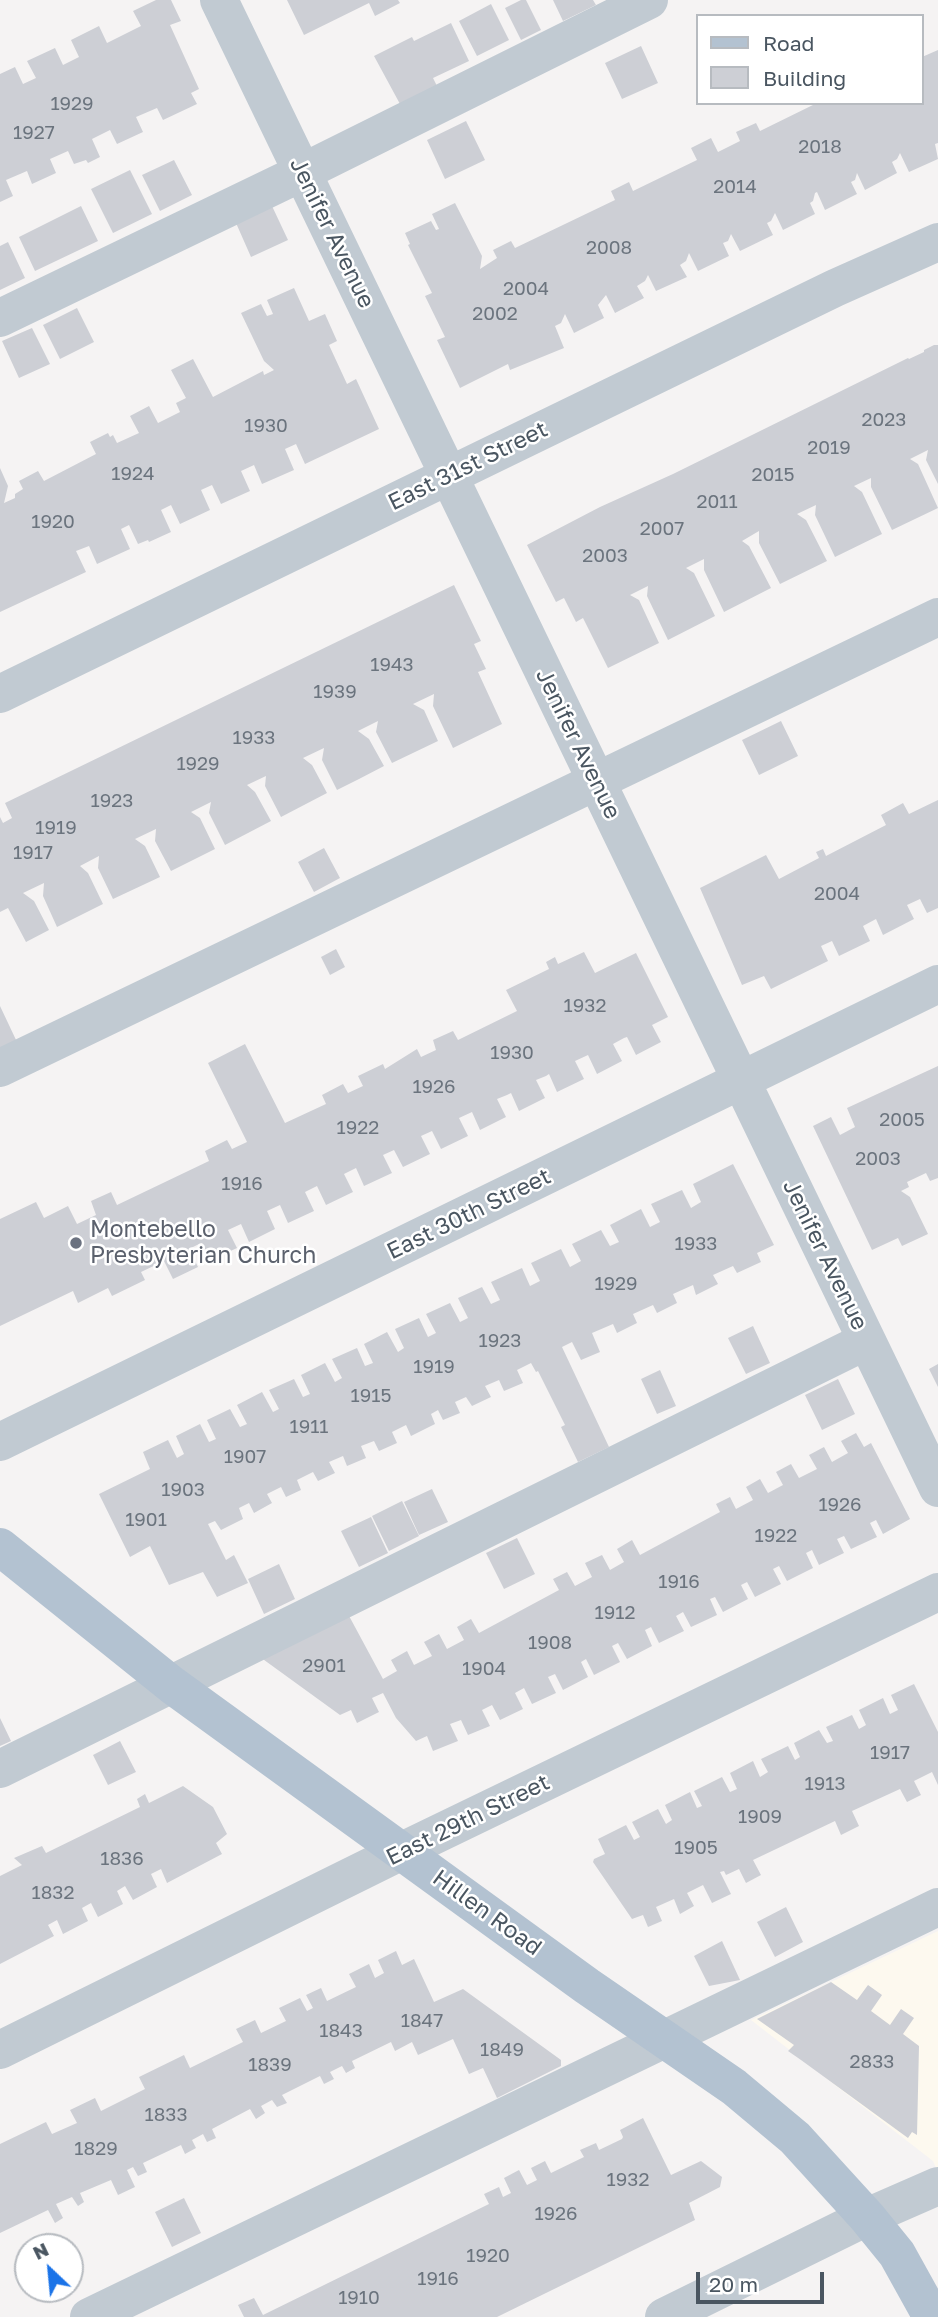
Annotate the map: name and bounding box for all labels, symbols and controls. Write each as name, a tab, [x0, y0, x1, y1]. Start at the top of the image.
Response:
legend	[696, 14, 924, 105]
text: Road	[763, 30, 814, 56]
text: Building	[763, 65, 846, 91]
house number: 1929	[50, 93, 94, 115]
house number: 1927	[13, 122, 55, 144]
house number: 2018	[798, 136, 842, 158]
street label: Jenifer Avenue	[284, 153, 380, 313]
house number: 2014	[713, 176, 757, 198]
house number: 2008	[586, 237, 632, 259]
house number: 2004	[503, 278, 549, 300]
house number: 2002	[472, 303, 518, 325]
house number: 2023	[862, 409, 906, 431]
house number: 1930	[244, 415, 288, 437]
street label: East 31st Street	[384, 416, 552, 516]
house number: 2019	[807, 437, 851, 459]
house number: 1924	[111, 463, 155, 485]
house number: 2015	[751, 464, 795, 486]
house number: 2011	[696, 491, 738, 513]
house number: 1920	[31, 511, 75, 533]
house number: 2007	[640, 518, 684, 540]
house number: 2003	[582, 545, 628, 567]
house number: 1943	[370, 654, 414, 676]
street label: Jenifer Avenue	[530, 664, 626, 824]
house number: 1939	[313, 681, 357, 703]
house number: 1933	[233, 727, 275, 749]
house number: 1929	[176, 753, 220, 775]
house number: 1923	[91, 790, 133, 812]
house number: 1919	[35, 817, 77, 839]
house number: 1917	[13, 842, 53, 864]
house number: 2004	[814, 883, 860, 905]
house number: 1932	[564, 995, 606, 1017]
house number: 1930	[490, 1042, 534, 1064]
house number: 1926	[412, 1076, 456, 1098]
house number: 2005	[879, 1109, 925, 1131]
house number: 1922	[337, 1117, 379, 1139]
house number: 2003	[855, 1148, 901, 1170]
street label: East 30th Street	[383, 1162, 555, 1266]
house number: 1916	[221, 1173, 263, 1195]
street label: Jenifer Avenue	[777, 1175, 873, 1335]
place label: Montebello Presbyterian Church	[90, 1216, 316, 1270]
house number: 1933	[675, 1233, 717, 1255]
marker: Montebello Presbyterian Church	[68, 1235, 84, 1251]
house number: 1929	[594, 1273, 638, 1295]
house number: 1923	[479, 1330, 521, 1352]
house number: 1919	[413, 1356, 455, 1378]
house number: 1915	[351, 1385, 391, 1407]
house number: 1911	[289, 1416, 329, 1438]
house number: 1907	[224, 1446, 266, 1468]
house number: 1903	[161, 1479, 205, 1501]
house number: 1926	[818, 1494, 862, 1516]
house number: 1901	[125, 1509, 167, 1531]
house number: 1922	[755, 1525, 797, 1547]
house number: 1916	[658, 1571, 700, 1593]
house number: 1912	[595, 1602, 635, 1624]
house number: 1908	[528, 1632, 572, 1654]
house number: 2901	[302, 1655, 346, 1677]
house number: 1904	[462, 1658, 506, 1680]
house number: 1917	[870, 1742, 910, 1764]
street label: East 29th Street	[382, 1769, 554, 1871]
house number: 1913	[804, 1773, 846, 1795]
house number: 1909	[738, 1806, 782, 1828]
house number: 1905	[674, 1837, 718, 1859]
house number: 1836	[100, 1848, 144, 1870]
street label: Hillen Road	[427, 1864, 547, 1962]
house number: 1832	[32, 1882, 74, 1904]
house number: 1847	[401, 2010, 443, 2032]
house number: 1843	[319, 2020, 363, 2042]
house number: 1849	[480, 2039, 524, 2061]
house number: 2833	[850, 2051, 894, 2073]
house number: 1839	[248, 2054, 292, 2076]
house number: 1833	[144, 2104, 188, 2126]
house number: 1829	[74, 2138, 118, 2160]
house number: 1932	[607, 2169, 649, 2191]
house number: 1926	[534, 2203, 578, 2225]
north arrow	[14, 2233, 84, 2303]
text: N	[29, 2237, 52, 2264]
house number: 1920	[466, 2245, 510, 2267]
scale bar	[700, 2258, 828, 2302]
house number: 1916	[417, 2268, 459, 2290]
text: 20 m	[709, 2271, 758, 2297]
house number: 1910	[338, 2287, 380, 2309]

